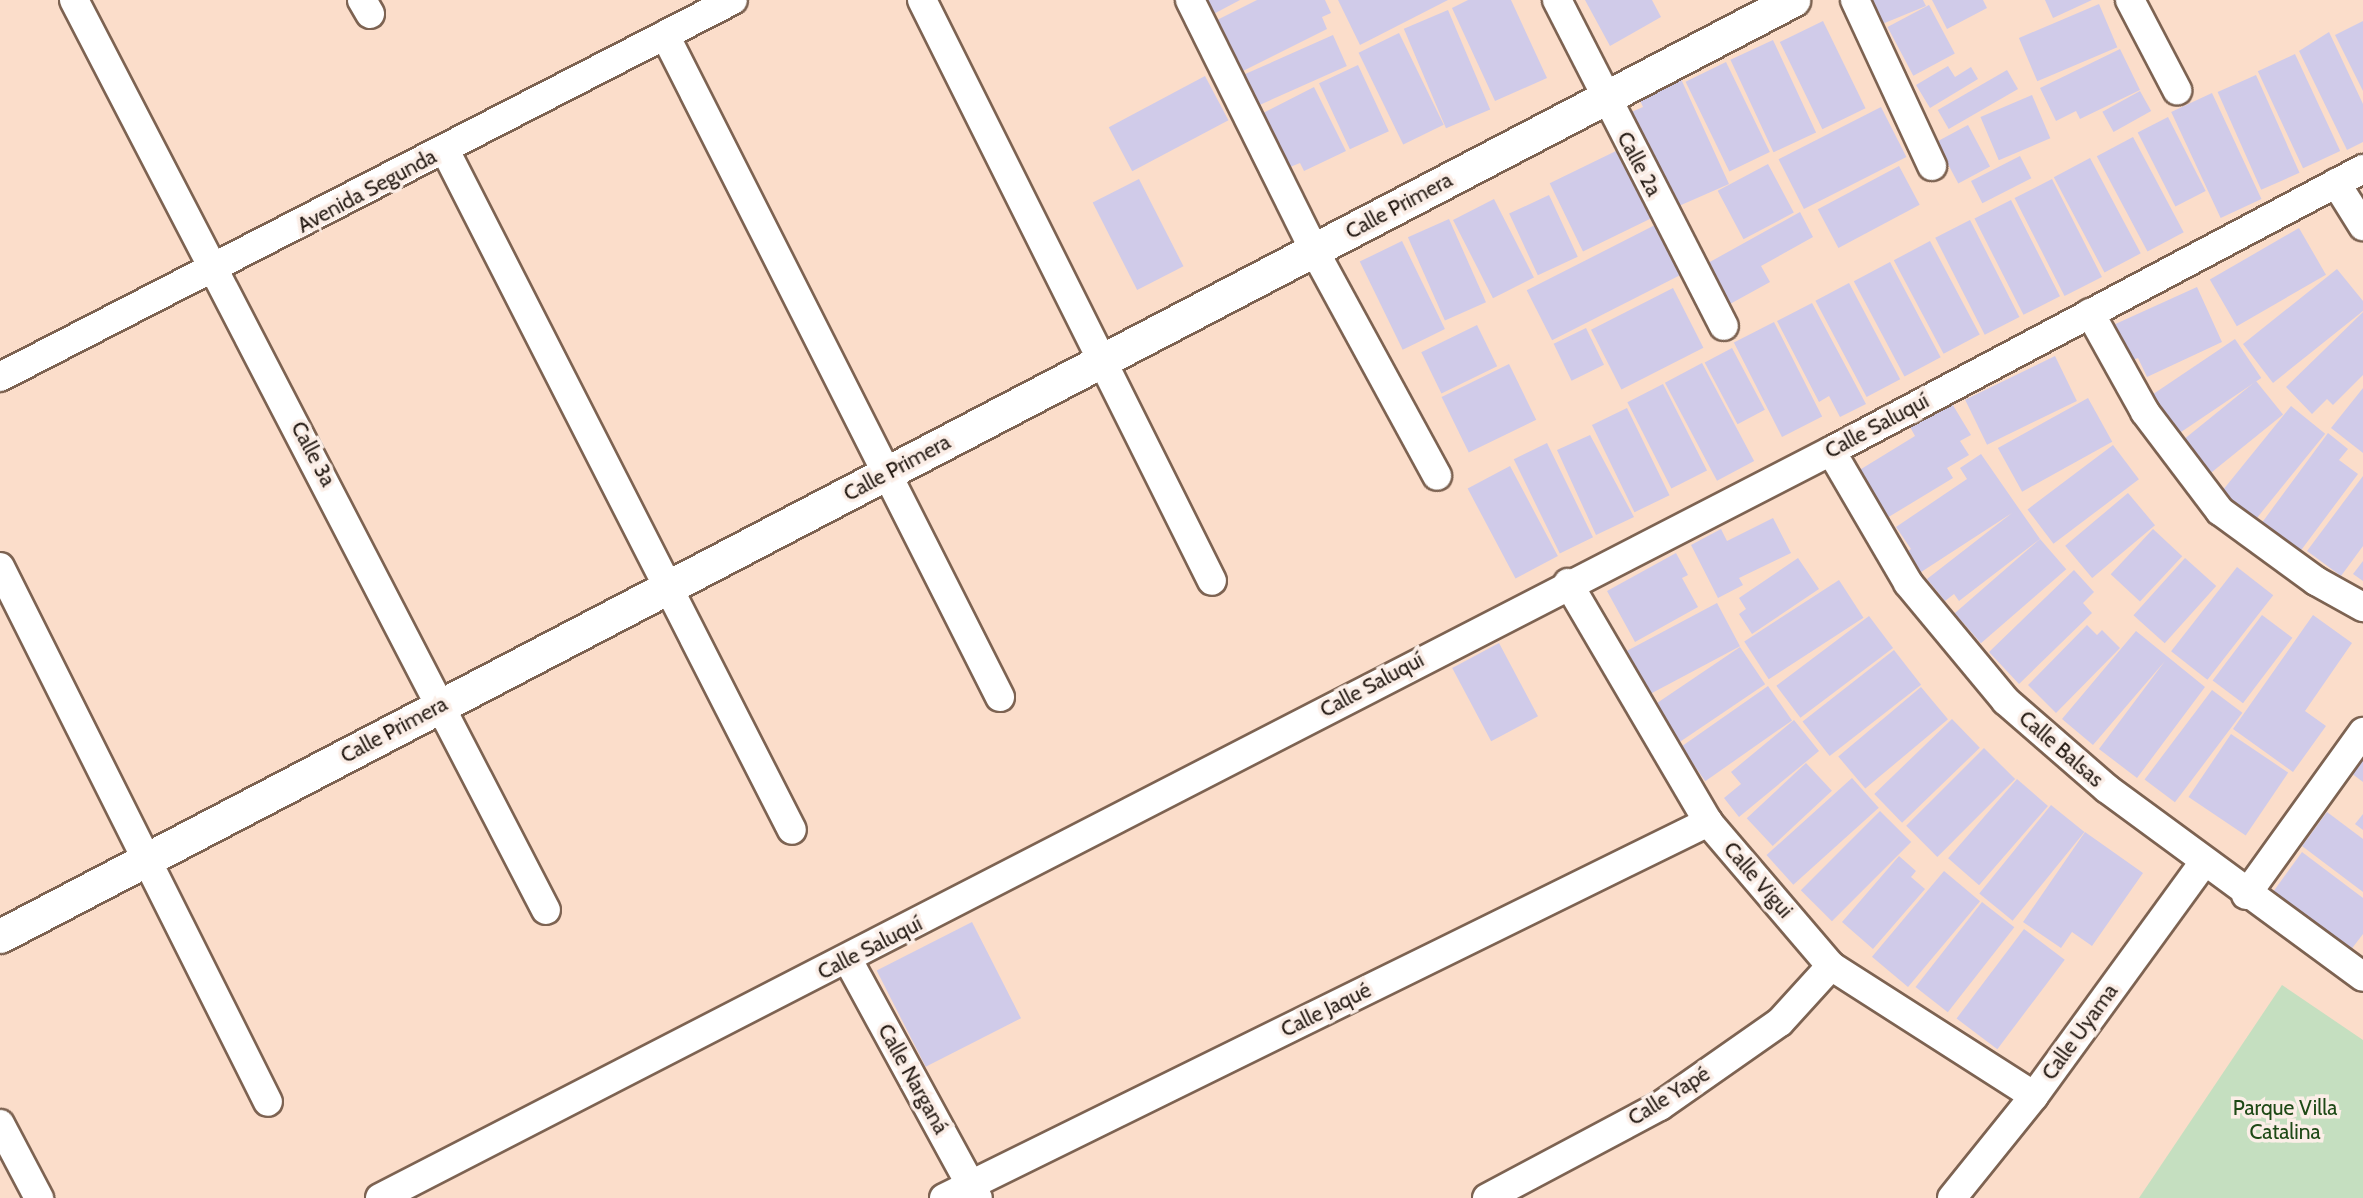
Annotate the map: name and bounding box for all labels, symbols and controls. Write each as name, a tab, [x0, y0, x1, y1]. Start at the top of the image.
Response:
street label: Calle 2a	[1612, 127, 1666, 201]
street label: Avenida Segunda	[293, 144, 441, 238]
street label: Calle Primera	[1341, 167, 1457, 245]
street label: Calle Saluquí	[1821, 388, 1933, 464]
street label: Calle 3a	[286, 417, 340, 491]
street label: Calle Primera	[839, 429, 955, 507]
street label: Calle Saluquí	[1316, 647, 1428, 723]
street label: Calle Primera	[336, 691, 452, 769]
street label: Calle Balsas	[2014, 706, 2108, 792]
street label: Calle Vigui	[1718, 837, 1798, 923]
street label: Calle Saluquí	[814, 911, 926, 985]
street label: Calle Jaqué	[1277, 977, 1375, 1043]
street label: Calle Uyama	[2037, 979, 2123, 1085]
street label: Calle Narganá	[872, 1020, 954, 1138]
street label: Calle Yapé	[1624, 1061, 1714, 1131]
park label: Parque Villa Catalina	[2233, 1095, 2337, 1145]

